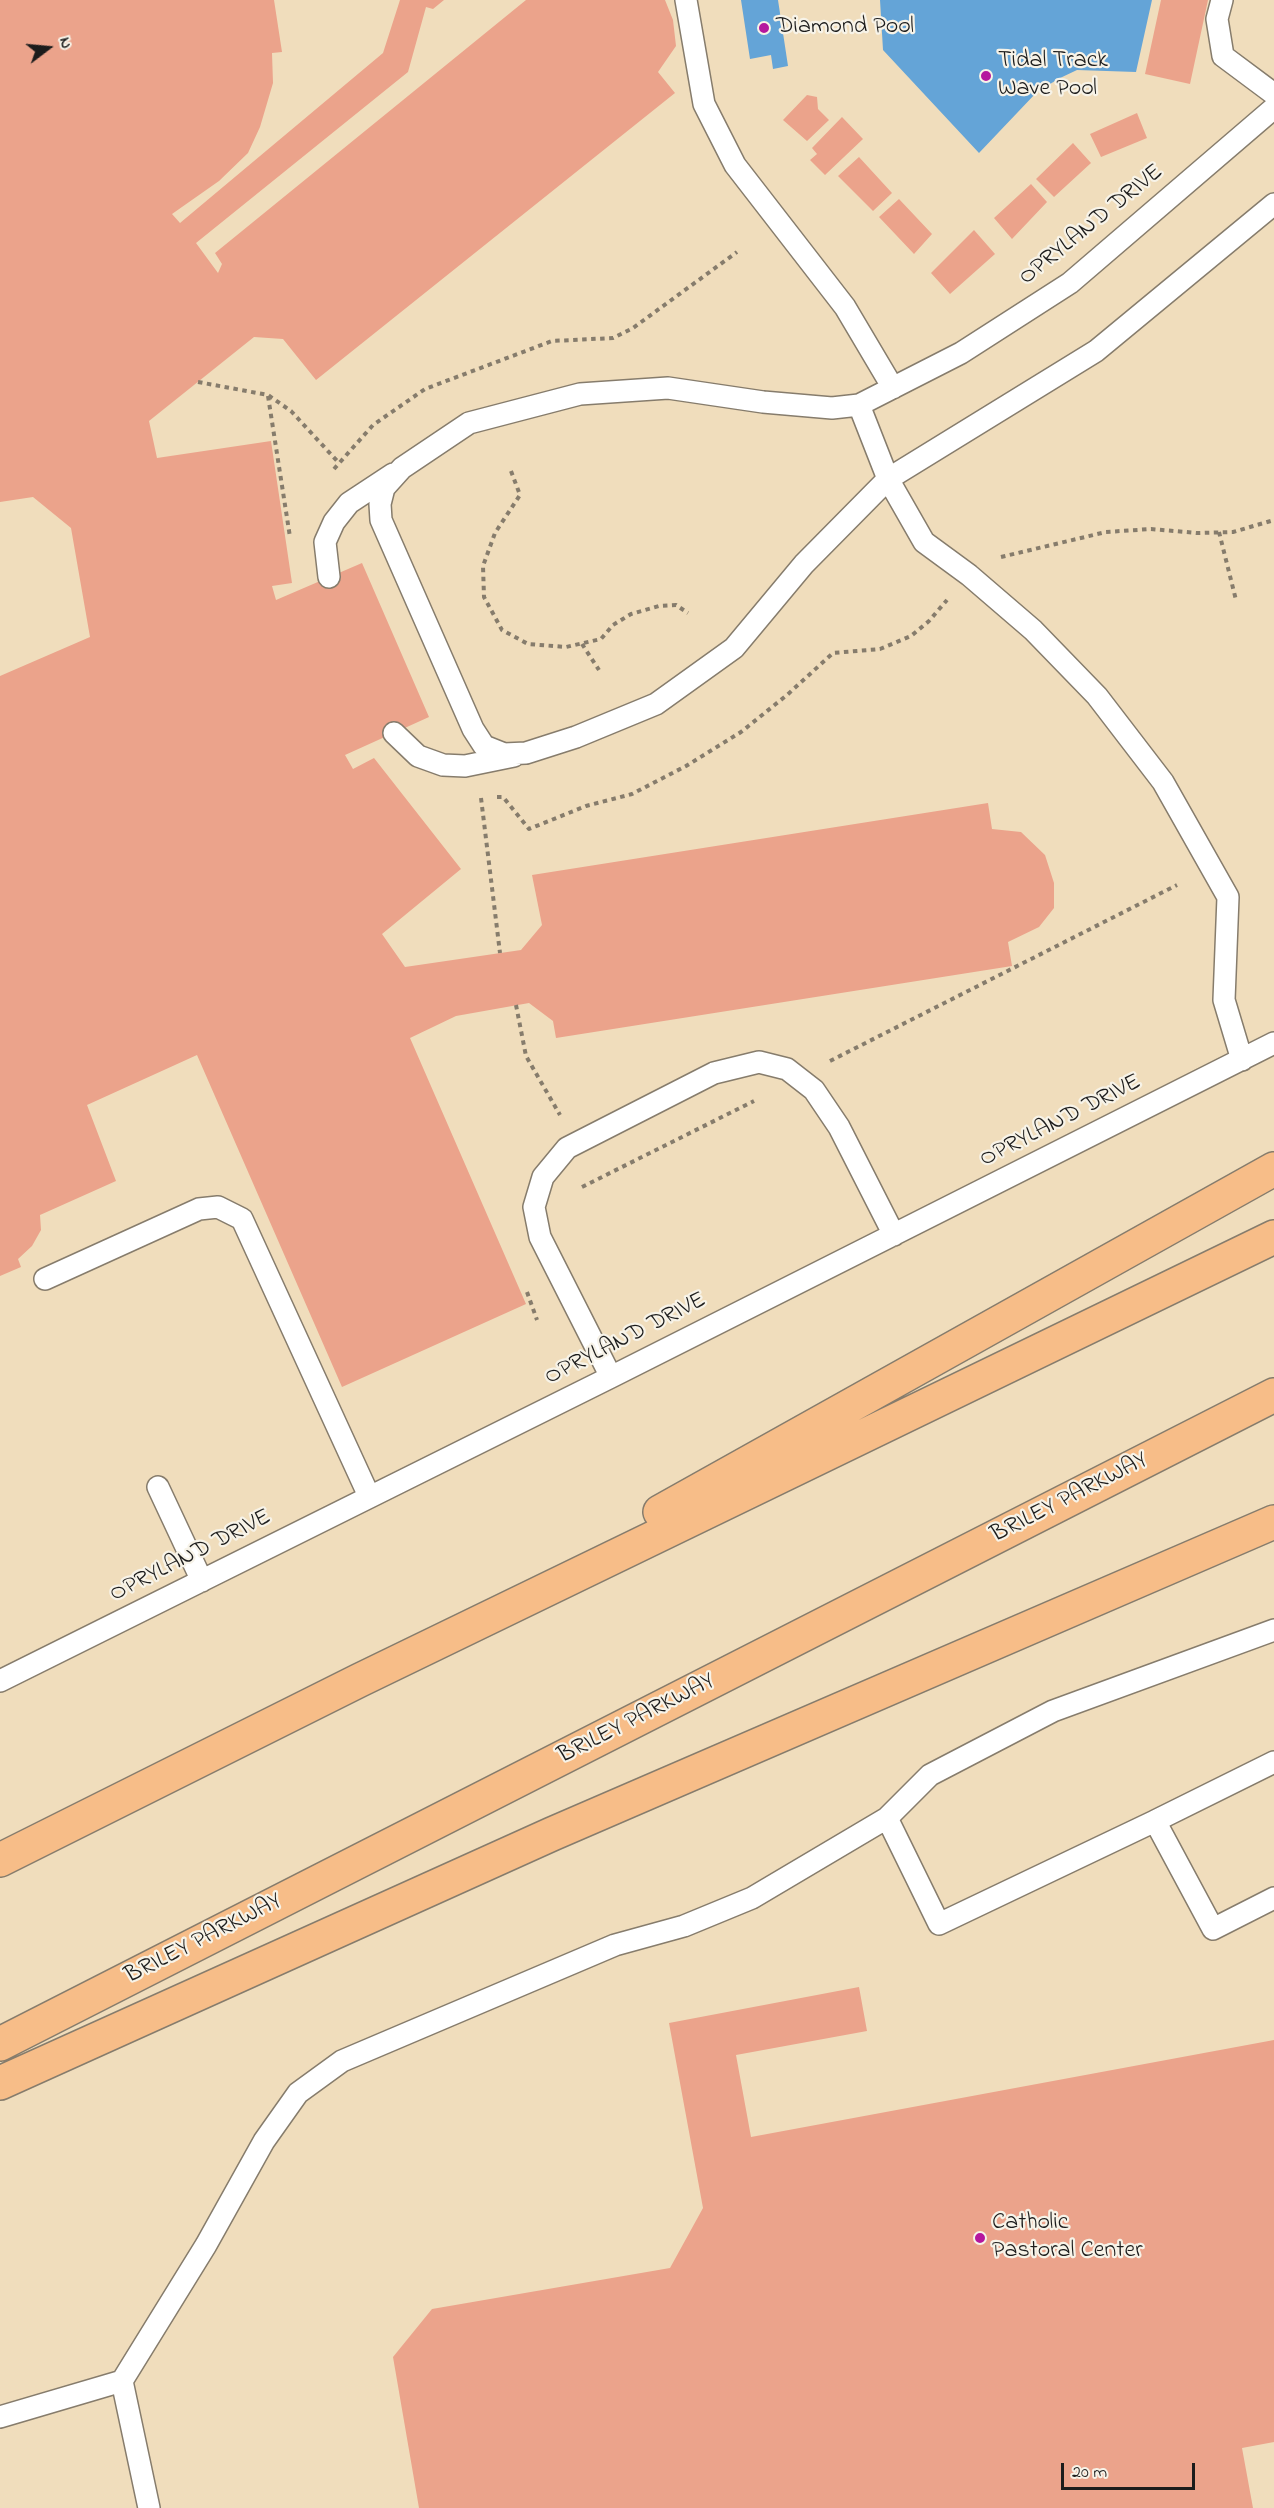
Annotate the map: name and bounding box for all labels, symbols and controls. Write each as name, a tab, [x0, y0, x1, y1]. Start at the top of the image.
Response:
place label: Diamond Pool	[776, 14, 914, 42]
north arrow	[18, 18, 78, 78]
marker: Diamond Pool	[757, 21, 771, 35]
text: N	[52, 35, 78, 52]
place label: Tidal Track Wave Pool	[998, 48, 1108, 104]
marker: Tidal Track Wave Pool	[979, 69, 993, 83]
street label: OPRYLAND DRIVE	[1014, 159, 1170, 293]
street label: OPRYLAND DRIVE	[976, 1069, 1146, 1175]
street label: OPRYLAND DRIVE	[541, 1287, 711, 1393]
street label: BRILEY PARKWAY	[987, 1447, 1153, 1551]
street label: OPRYLAND DRIVE	[106, 1504, 276, 1610]
street label: BRILEY PARKWAY	[554, 1668, 720, 1772]
street label: BRILEY PARKWAY	[121, 1888, 287, 1992]
place label: Catholic Pastoral Center	[992, 2210, 1143, 2266]
marker: Catholic Pastoral Center	[973, 2231, 987, 2245]
scale bar	[1064, 2451, 1198, 2489]
text: 20 m	[1072, 2460, 1107, 2486]

